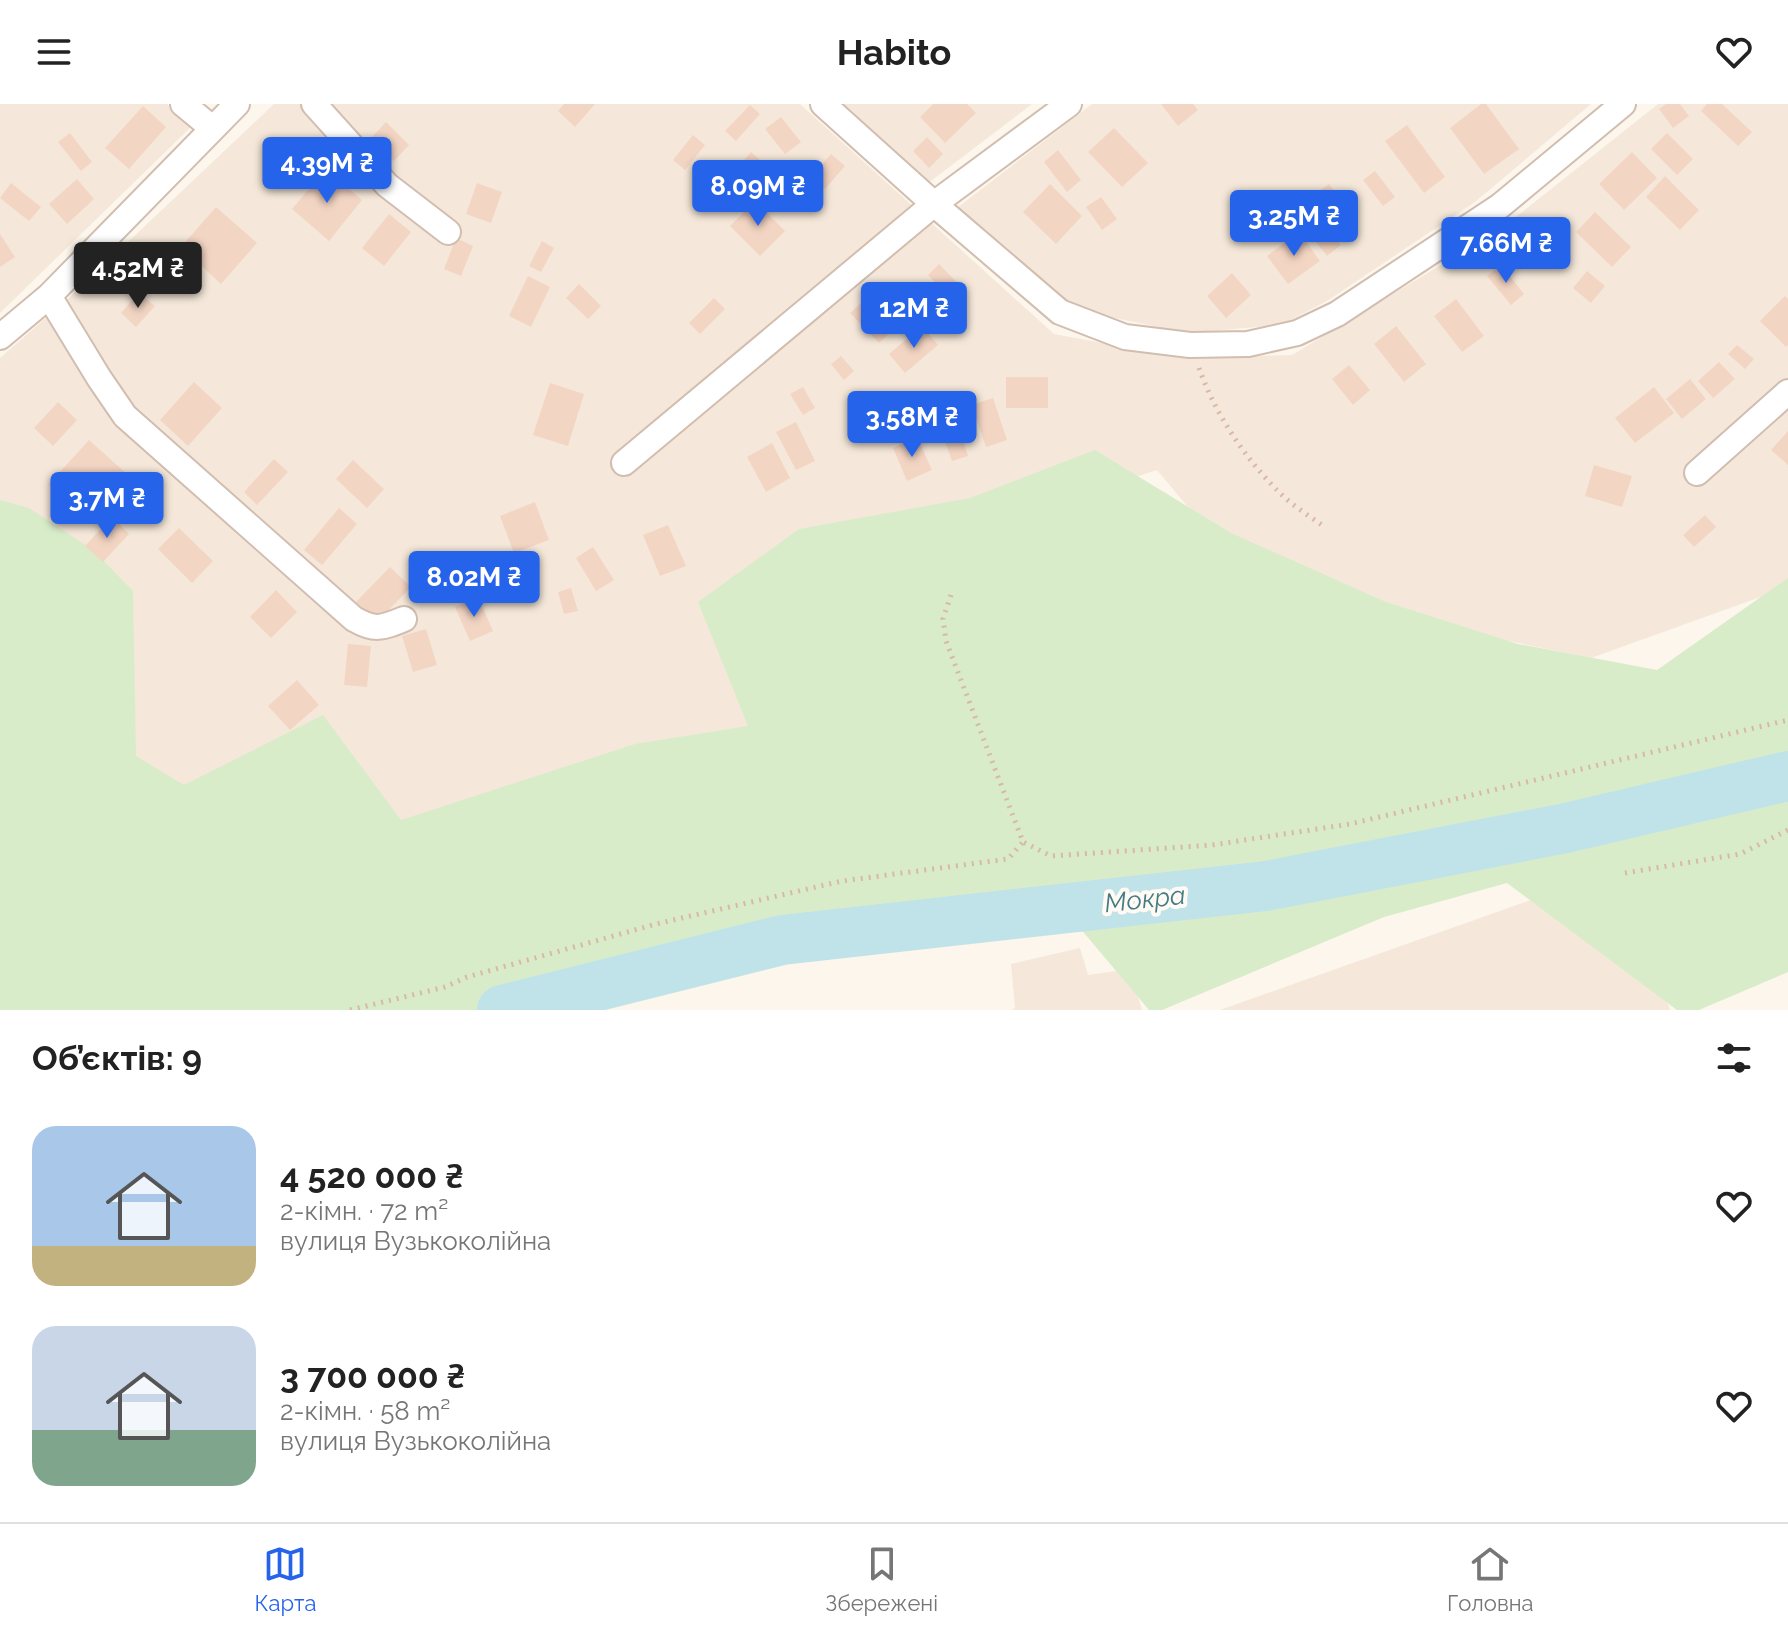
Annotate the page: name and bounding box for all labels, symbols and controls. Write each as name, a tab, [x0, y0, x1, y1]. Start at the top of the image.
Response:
icon: menu	[32, 30, 76, 74]
icon: heart	[1712, 30, 1756, 74]
text: Habito	[837, 31, 951, 73]
pin: 4.39M ₴	[253, 137, 401, 205]
text: 4.39M ₴	[280, 148, 374, 178]
pin: 8.09M ₴	[684, 160, 832, 228]
text: 8.09M ₴	[710, 171, 806, 201]
pin: 3.25M ₴	[1220, 190, 1368, 258]
text: 3.25M ₴	[1248, 201, 1340, 231]
pin: 7.66M ₴	[1432, 217, 1580, 285]
text: 7.66M ₴	[1459, 228, 1553, 258]
pin: 4.52M ₴	[64, 242, 212, 310]
text: 4.52M ₴	[92, 253, 184, 283]
pin: 12M ₴	[858, 282, 970, 350]
text: 12M ₴	[879, 293, 949, 323]
pin: 3.58M ₴	[838, 391, 986, 459]
text: 3.58M ₴	[865, 402, 959, 432]
pin: 3.7M ₴	[42, 472, 172, 540]
text: 3.7M ₴	[68, 483, 146, 513]
pin: 8.02M ₴	[400, 551, 548, 619]
text: 8.02M ₴	[427, 562, 521, 592]
water label: Мокра	[1103, 880, 1187, 918]
icon: filters	[1712, 1036, 1756, 1080]
text: Об’єктів: 9	[32, 1038, 202, 1078]
text: 4 520 000 ₴	[280, 1156, 464, 1196]
icon: home	[96, 1158, 192, 1254]
icon: heart	[1712, 1184, 1756, 1228]
text: 2-кімн. · 72 m²	[280, 1196, 448, 1226]
text: вулиця Вузькоколійна	[280, 1226, 551, 1256]
text: 3 700 000 ₴	[280, 1356, 465, 1396]
icon: home	[96, 1358, 192, 1454]
icon: heart	[1712, 1384, 1756, 1428]
text: 2-кімн. · 58 m²	[280, 1396, 450, 1426]
text: вулиця Вузькоколійна	[280, 1426, 551, 1456]
tab: Карта	[254, 1542, 316, 1616]
tab: Збережені	[825, 1542, 938, 1616]
tab: Головна	[1447, 1542, 1534, 1616]

